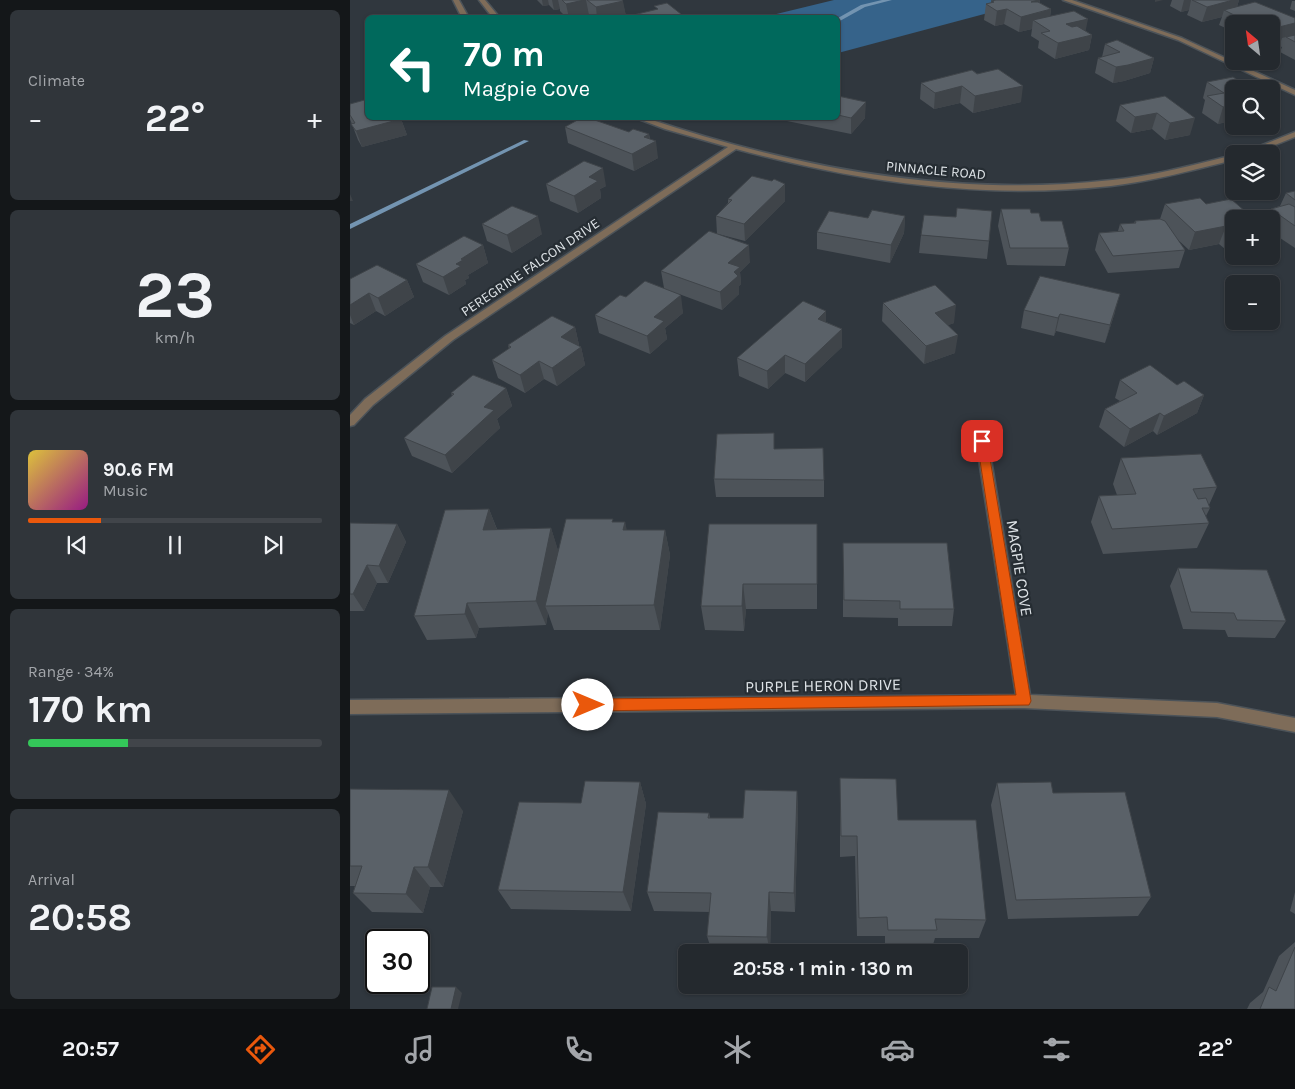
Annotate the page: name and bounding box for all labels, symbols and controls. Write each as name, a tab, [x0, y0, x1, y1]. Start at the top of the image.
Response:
north arrow	[1225, 15, 1280, 70]
map controls	[1225, 15, 1280, 330]
text: 70 m	[463, 34, 545, 75]
icon: left	[380, 35, 445, 100]
text: Climate	[28, 71, 85, 90]
text: Magpie Cove	[463, 76, 590, 102]
button: search	[1225, 80, 1280, 135]
text: 22°	[145, 96, 205, 141]
text: −	[28, 102, 43, 135]
text: +	[307, 102, 322, 135]
button: layers	[1225, 145, 1280, 200]
street label: PINNACLE ROAD	[885, 158, 987, 183]
button: +	[1225, 210, 1280, 265]
street label: PEREGRINE FALCON DRIVE	[458, 215, 603, 320]
text: 23	[135, 257, 215, 333]
button: −	[1225, 275, 1280, 330]
text: km/h	[155, 328, 195, 347]
pin	[961, 420, 1003, 462]
icon: arrive	[968, 427, 996, 455]
text: 90.6 FM	[103, 459, 174, 481]
text: Music	[103, 481, 148, 500]
street label: MAGPIE COVE	[1003, 519, 1036, 618]
icon: previous	[63, 531, 91, 559]
icon: pause	[161, 531, 189, 559]
icon: next	[259, 531, 287, 559]
text: Range · 34%	[28, 662, 114, 681]
street label: PURPLE HERON DRIVE	[745, 675, 901, 696]
position arrow	[561, 678, 613, 730]
text: 170 km	[28, 687, 153, 732]
text: Arrival	[28, 870, 75, 889]
text: 20:58	[28, 895, 132, 940]
speed limit sign: 30	[365, 929, 430, 994]
text: 20:58 · 1 min · 130 m	[733, 958, 913, 980]
icon: directions	[243, 1032, 278, 1067]
icon: music	[402, 1032, 437, 1067]
icon: phone	[561, 1032, 596, 1067]
icon: climate	[720, 1032, 755, 1067]
icon: car	[880, 1032, 915, 1067]
icon: filters	[1039, 1032, 1074, 1067]
text: 20:57	[62, 1036, 119, 1062]
text: 22°	[1198, 1036, 1233, 1062]

